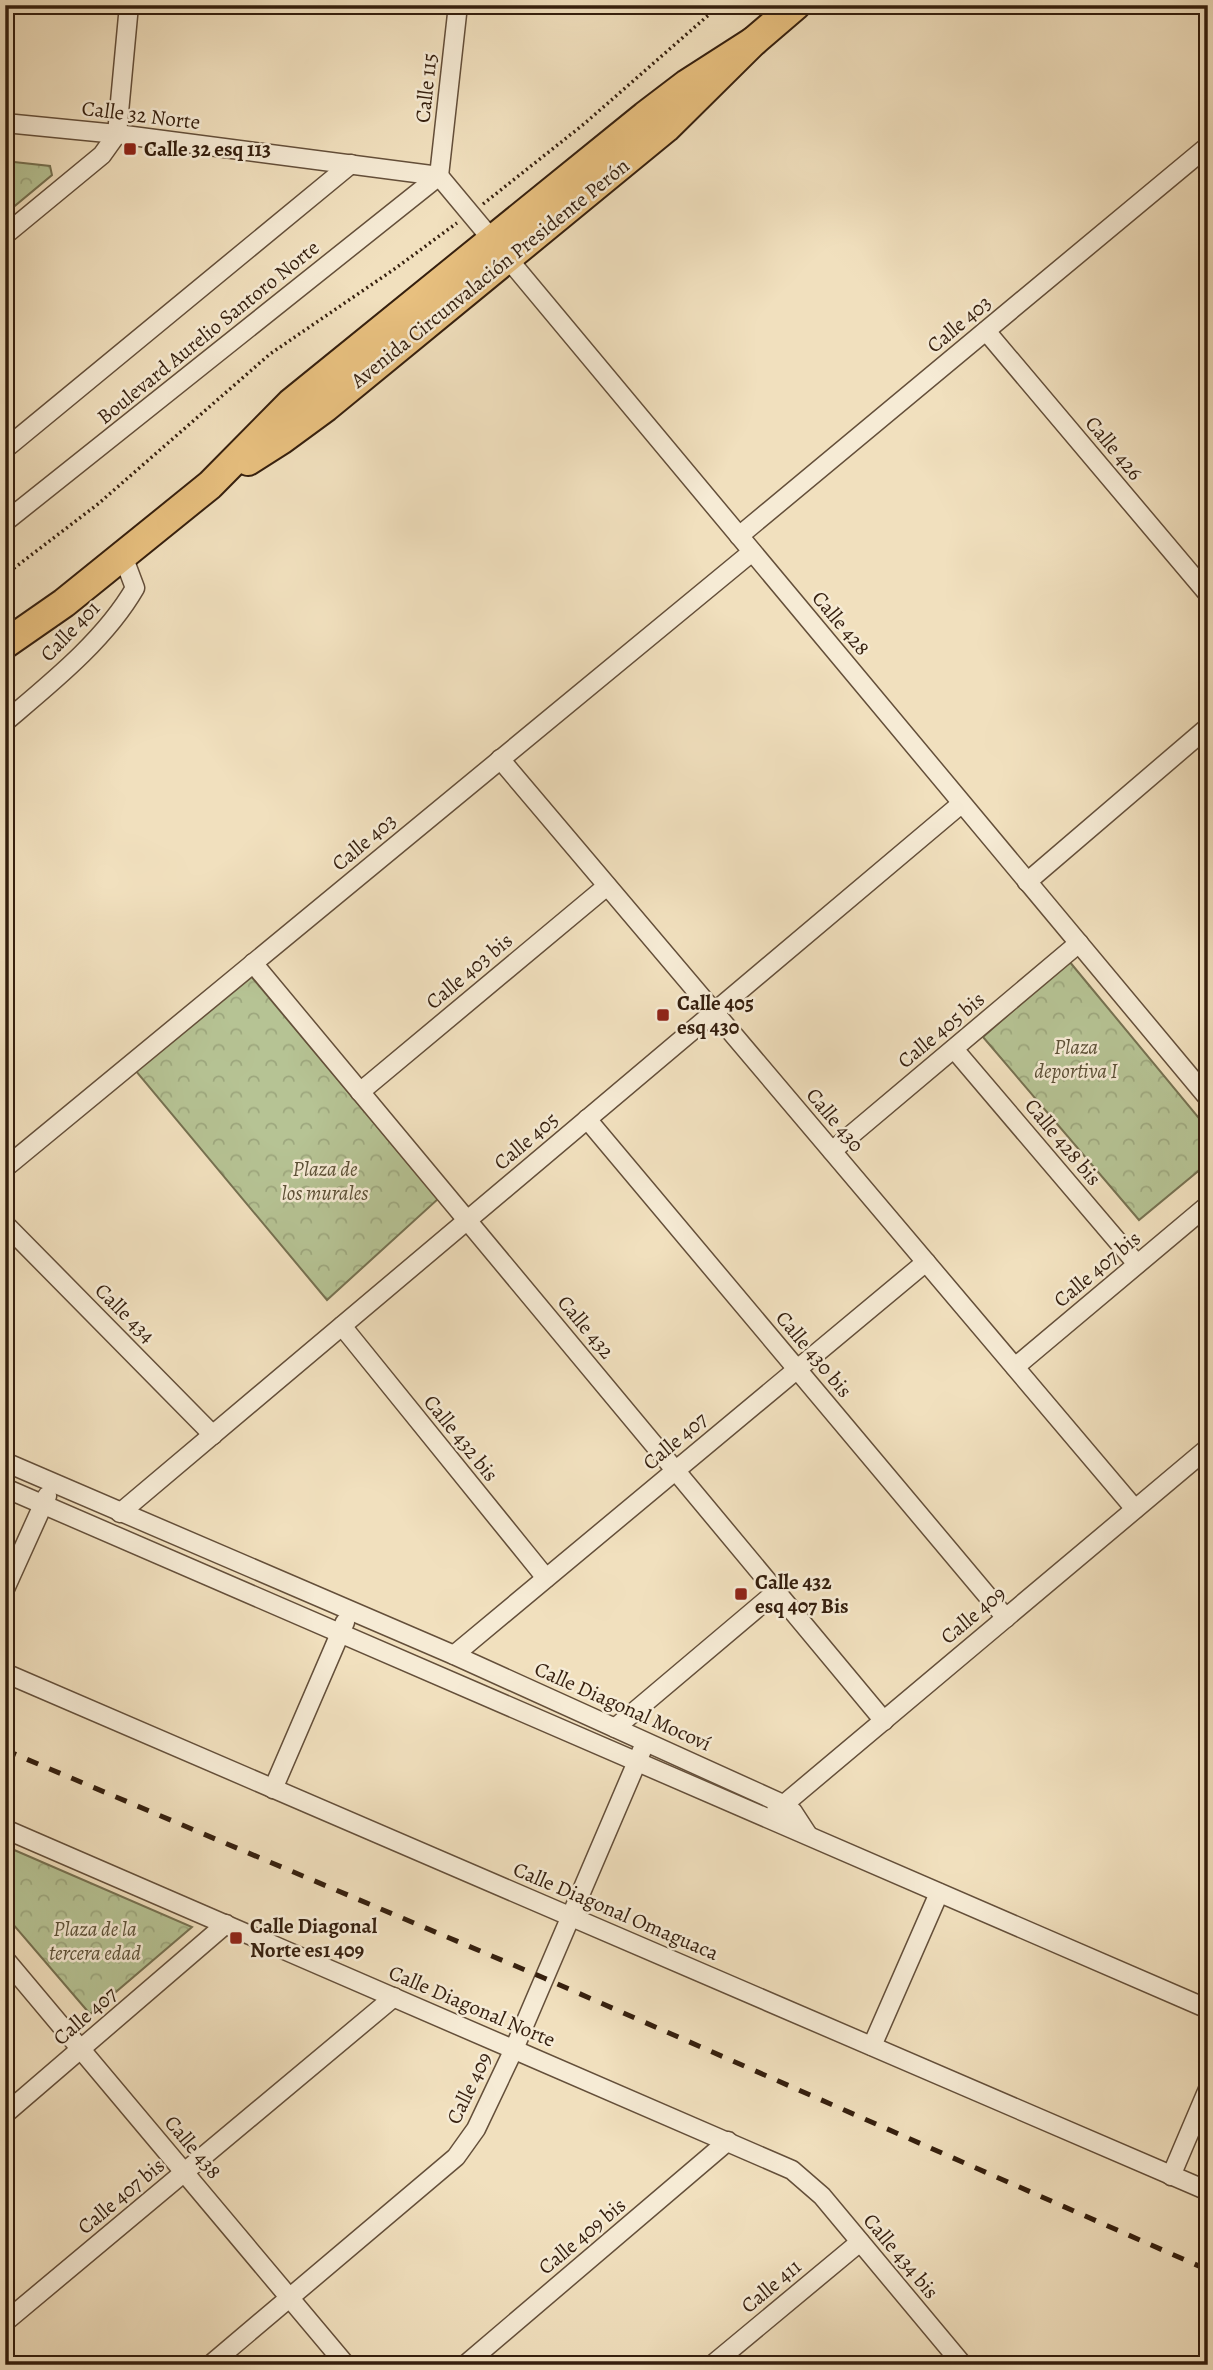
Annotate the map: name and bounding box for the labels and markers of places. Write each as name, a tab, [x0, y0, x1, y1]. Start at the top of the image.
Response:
place label: Calle 32 esq 113	[144, 135, 271, 163]
marker: Calle 32 esq 113	[122, 141, 138, 157]
place label: Calle 405 esq 430	[677, 989, 754, 1041]
marker: Calle 405 esq 430	[655, 1007, 671, 1023]
place label: Calle 432 esq 407 Bis	[755, 1568, 849, 1620]
marker: Calle 432 esq 407 Bis	[733, 1586, 749, 1602]
place label: Calle Diagonal Norte es1 409	[250, 1912, 378, 1964]
marker: Calle Diagonal Norte es1 409	[228, 1930, 244, 1946]

